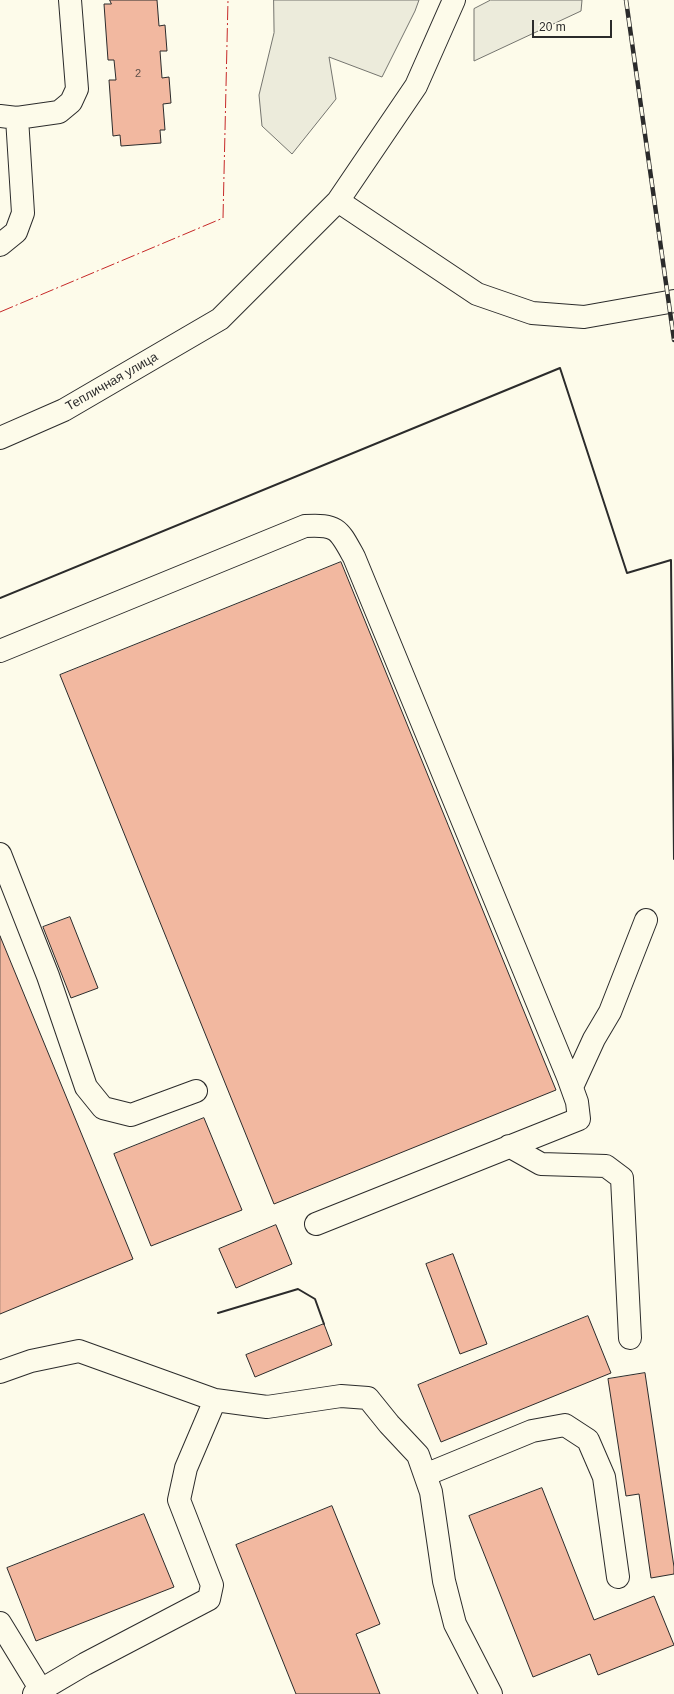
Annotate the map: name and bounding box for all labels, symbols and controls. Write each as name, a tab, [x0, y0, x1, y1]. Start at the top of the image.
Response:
scale bar	[534, 12, 614, 38]
text: 20 m	[539, 20, 566, 34]
house number: 2	[135, 67, 141, 81]
street label: Тепличная улица	[63, 349, 161, 415]

